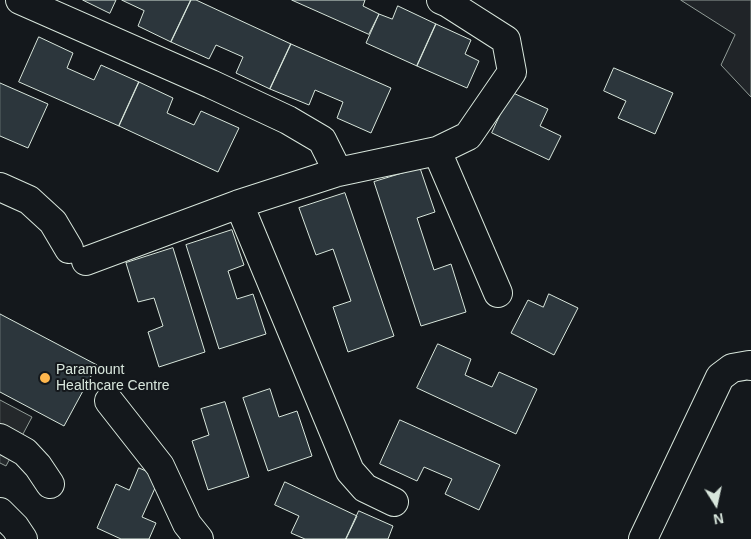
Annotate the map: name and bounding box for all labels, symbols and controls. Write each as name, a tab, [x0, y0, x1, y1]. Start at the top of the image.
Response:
place label: Paramount Healthcare Centre	[56, 362, 170, 394]
marker: Paramount Healthcare Centre	[38, 371, 52, 385]
north arrow	[691, 479, 741, 529]
text: N	[712, 510, 725, 528]

